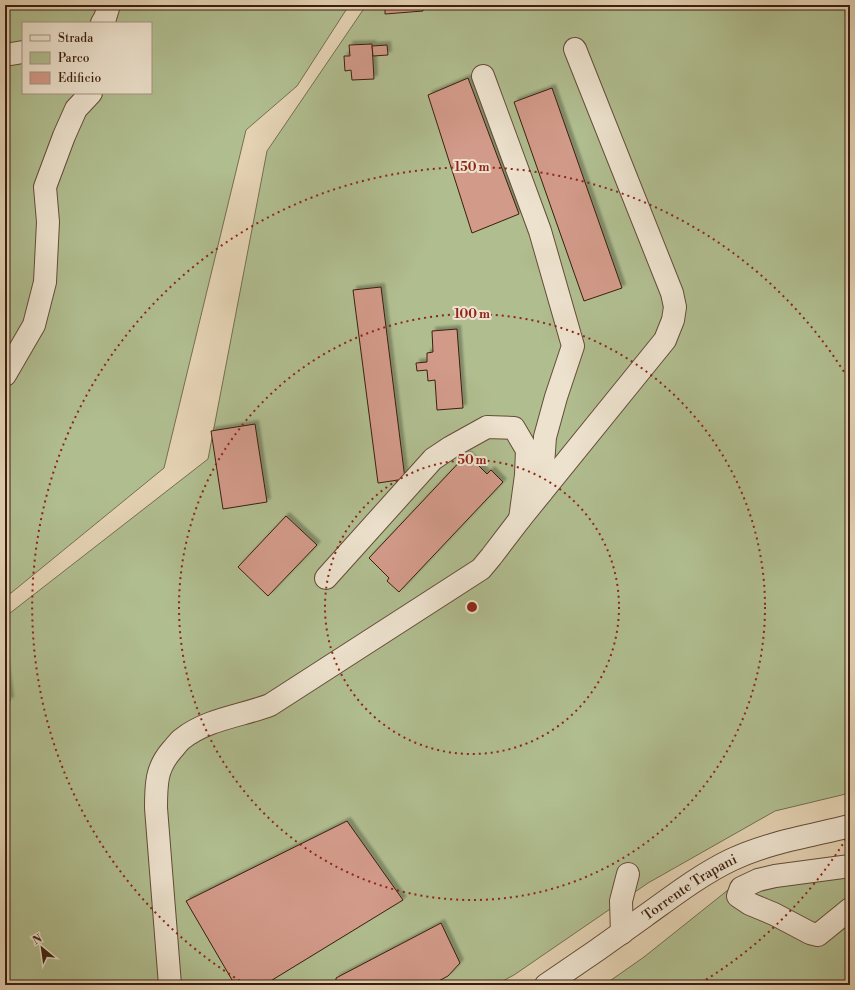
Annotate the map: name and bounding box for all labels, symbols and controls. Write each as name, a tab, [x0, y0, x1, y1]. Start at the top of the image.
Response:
legend	[22, 22, 152, 94]
text: Strada	[58, 31, 94, 46]
text: Parco	[58, 51, 90, 66]
text: Edificio	[58, 71, 101, 86]
text: 150 m	[455, 160, 489, 175]
text: 100 m	[454, 307, 490, 322]
text: 50 m	[457, 453, 487, 468]
centre of rings	[465, 600, 479, 614]
street label: Torrente Trapani	[639, 850, 740, 925]
north arrow	[22, 928, 62, 968]
text: N	[30, 932, 45, 948]

